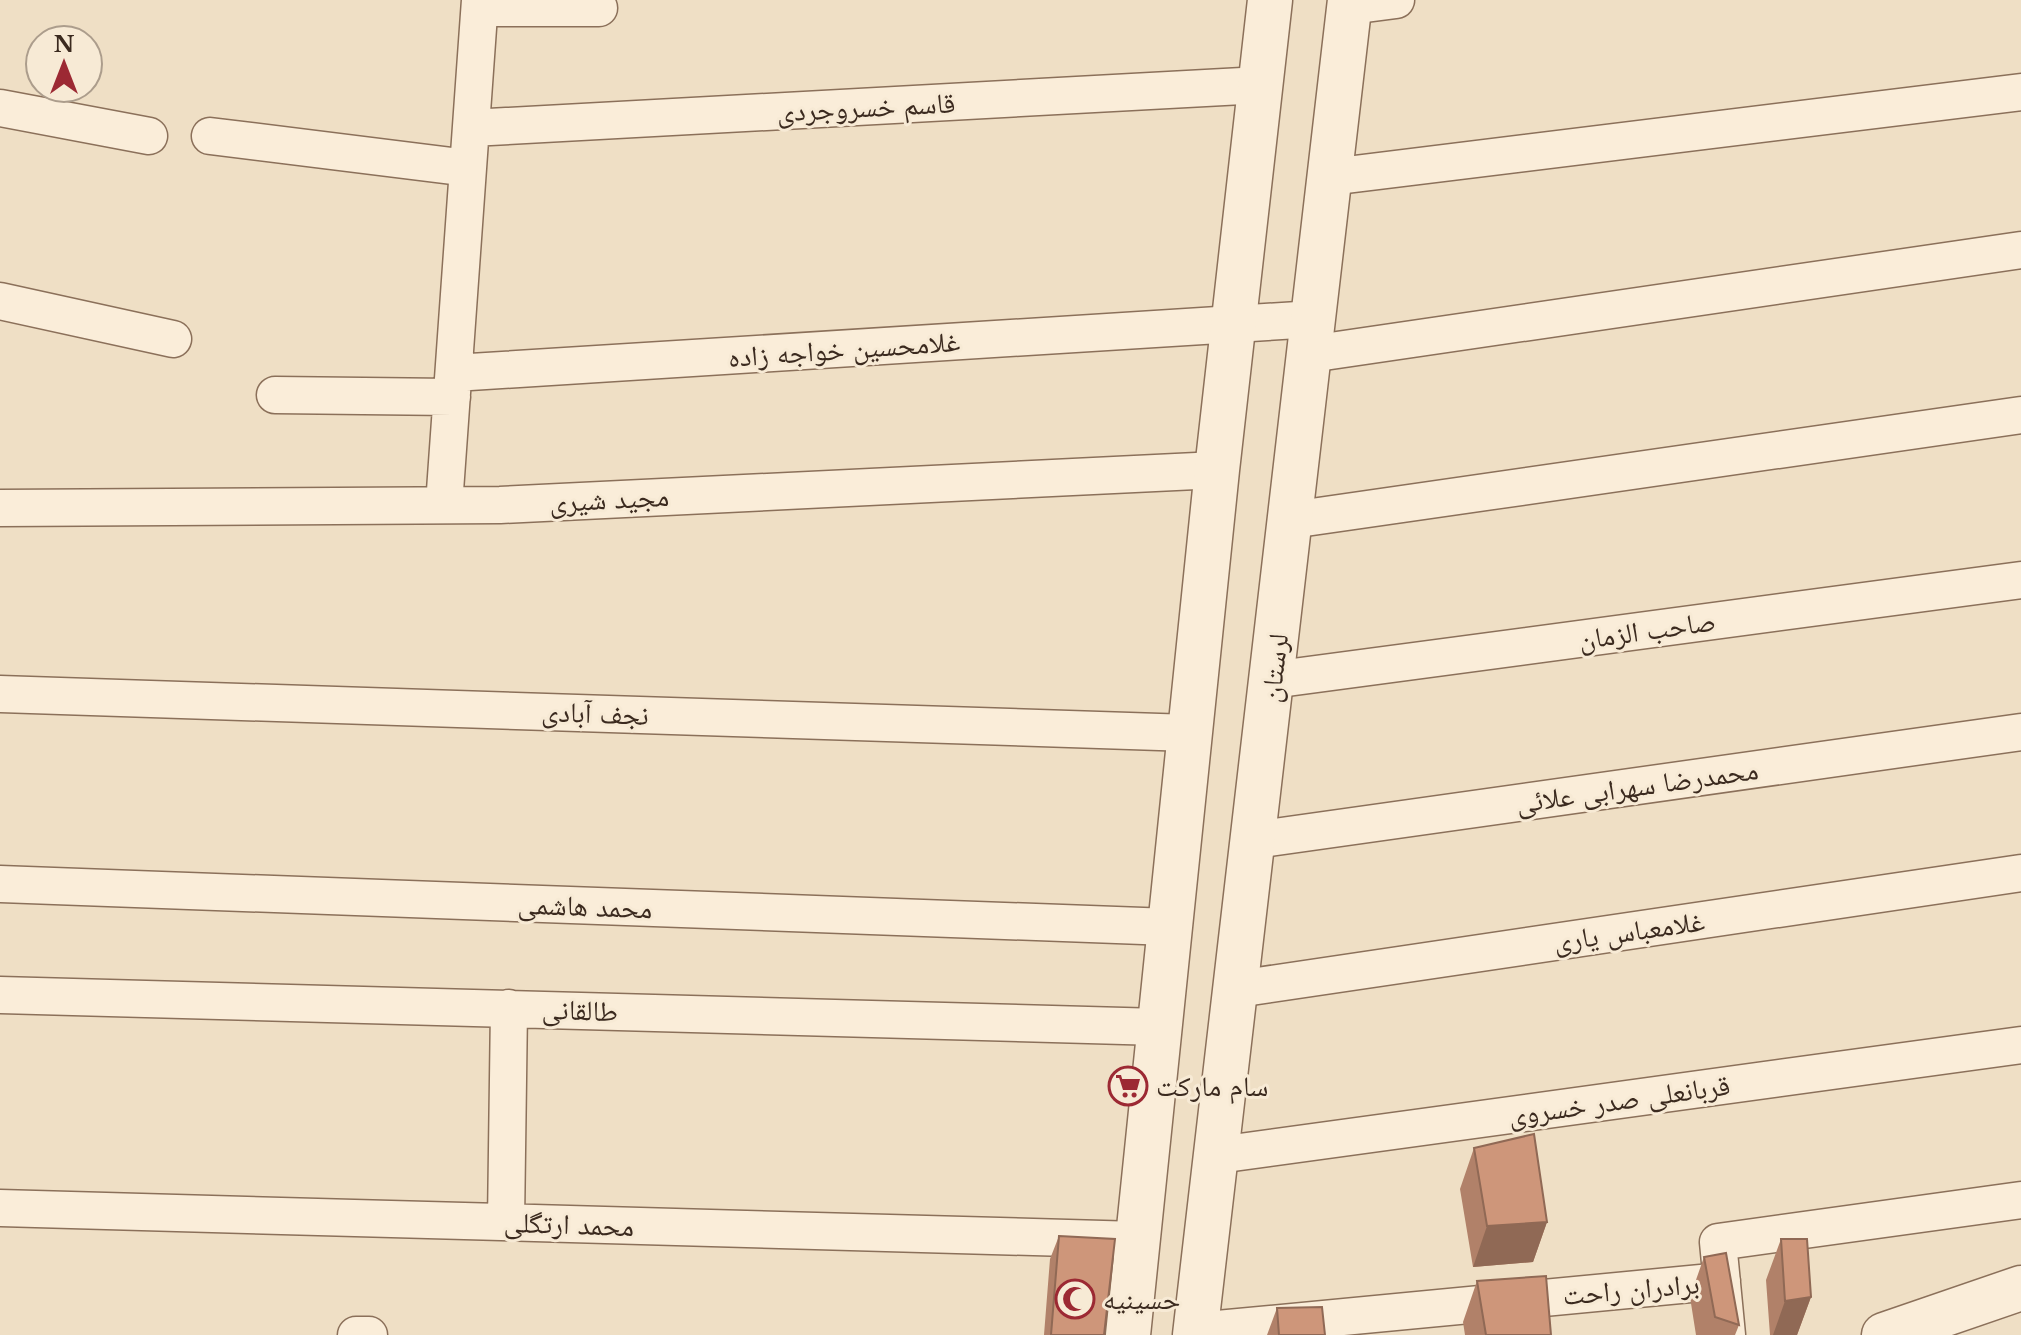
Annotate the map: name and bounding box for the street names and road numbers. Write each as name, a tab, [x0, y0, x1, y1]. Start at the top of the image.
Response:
street label: قاسم خسروجردی	[776, 85, 956, 131]
street label: غلامحسین خواجه زاده	[727, 324, 961, 375]
street label: مجید شیری	[548, 479, 670, 520]
street label: صاحب الزمان	[1576, 604, 1718, 657]
street label: لرستان	[1253, 632, 1296, 705]
street label: نجف آبادی	[541, 694, 649, 733]
street label: محمدرضا سهرابی علائی	[1514, 752, 1761, 821]
street label: محمد هاشمی	[517, 887, 653, 926]
street label: غلامعباس یاری	[1551, 904, 1707, 959]
street label: طالقانی	[541, 992, 619, 1029]
street label: قربانعلی صدر خسروی	[1506, 1068, 1732, 1133]
street label: محمد ارتگلی	[503, 1205, 635, 1244]
street label: برادران راحت	[1561, 1266, 1701, 1313]

